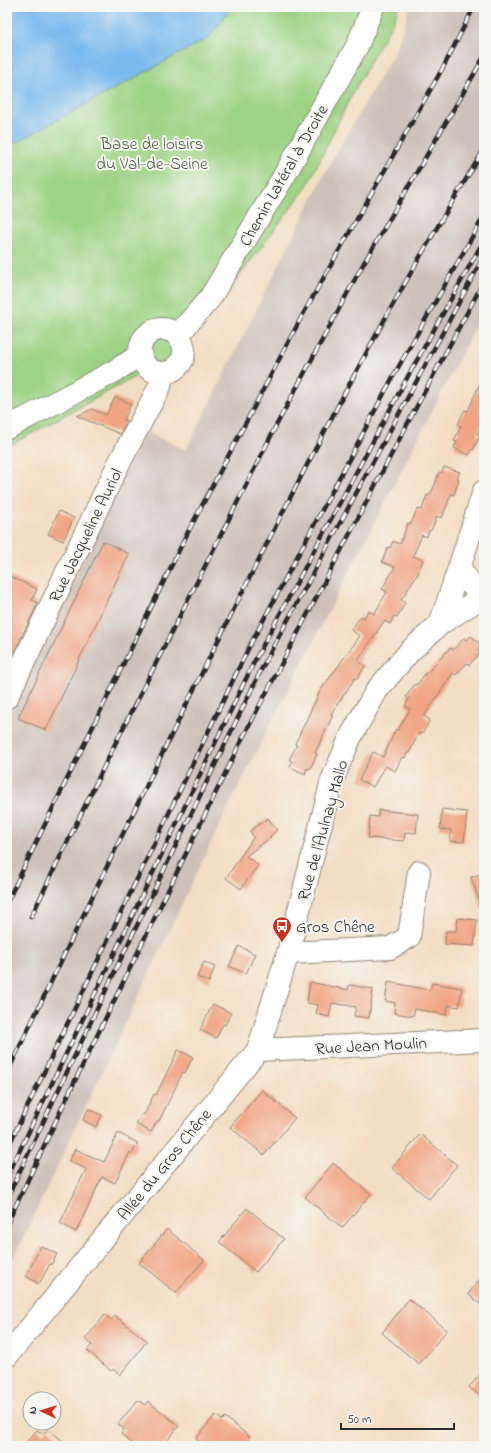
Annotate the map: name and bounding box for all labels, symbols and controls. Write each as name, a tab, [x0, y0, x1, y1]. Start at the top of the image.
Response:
street label: Chemin Latéral à Droite	[233, 100, 335, 251]
park label: Base de loisirs du Val-de-Seine	[96, 132, 208, 177]
street label: Rue Jacqueline Auriol	[43, 464, 130, 607]
street label: Rue de l'Aulnay Mallo	[291, 757, 356, 904]
bus stop icon: Gros Chêne	[271, 915, 293, 943]
place label: Gros Chêne	[296, 915, 375, 940]
street label: Rue Jean Moulin	[315, 1031, 428, 1062]
street label: Allée du Gros Chêne	[112, 1103, 218, 1226]
north arrow	[22, 1391, 62, 1431]
scale bar	[341, 1405, 454, 1431]
text: N	[25, 1406, 41, 1415]
text: 50 m	[347, 1411, 371, 1429]

